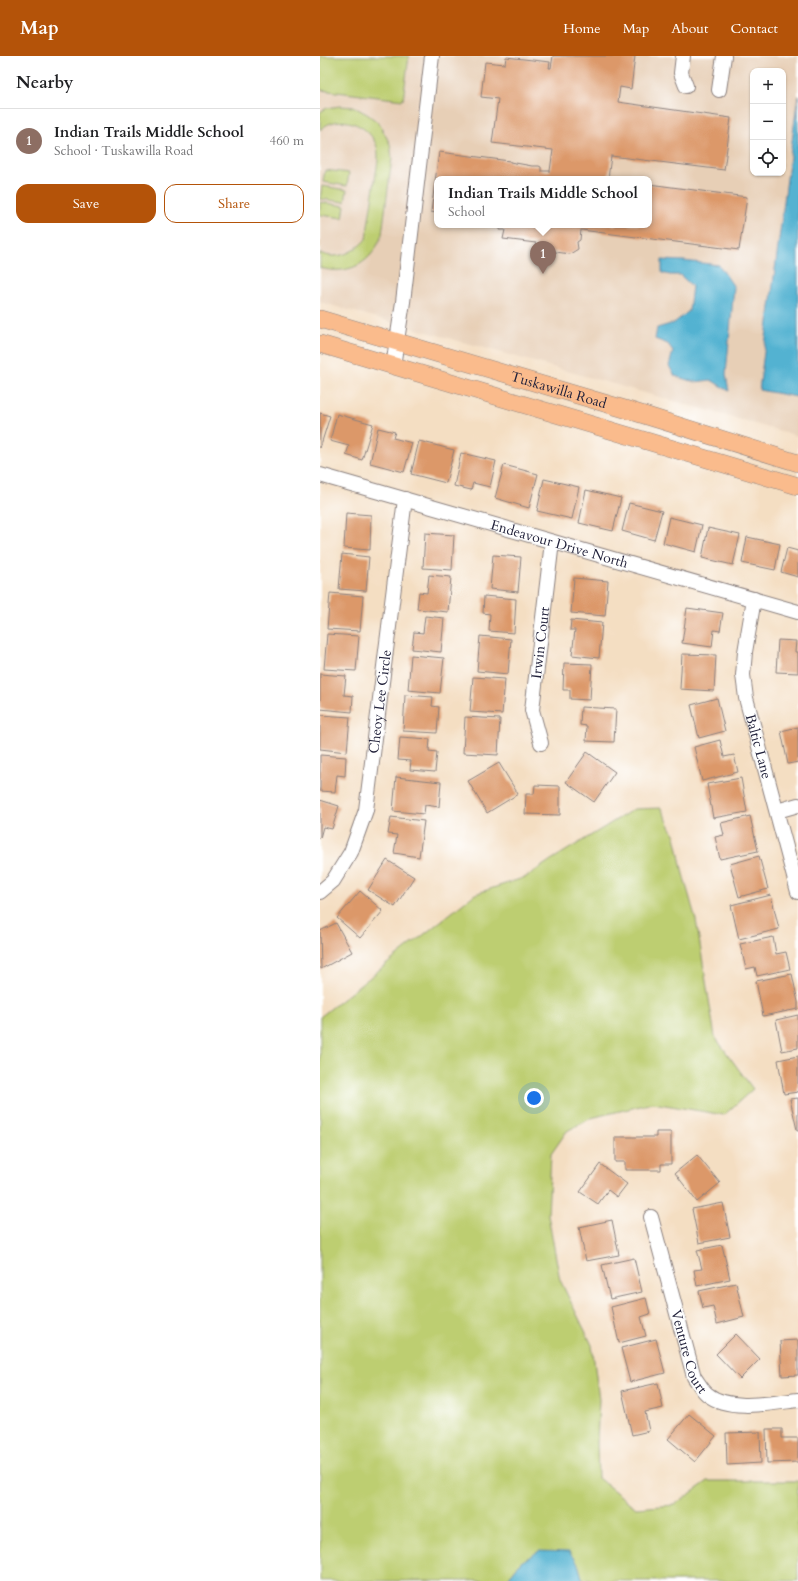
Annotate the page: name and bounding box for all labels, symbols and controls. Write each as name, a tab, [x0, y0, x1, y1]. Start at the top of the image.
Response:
text: Map	[20, 15, 59, 41]
text: Home	[563, 19, 601, 38]
text: Map	[623, 19, 649, 38]
text: About	[671, 19, 708, 38]
text: Contact	[730, 19, 778, 38]
map controls	[750, 68, 786, 176]
button: +	[750, 68, 786, 104]
text: Nearby	[16, 71, 73, 94]
button: −	[750, 104, 786, 140]
text: Indian Trails Middle School	[54, 122, 244, 142]
text: 1	[26, 132, 32, 150]
text: 460 m	[270, 132, 304, 150]
button: locate	[750, 140, 786, 176]
text: School · Tuskawilla Road	[54, 142, 193, 160]
popup	[434, 176, 652, 228]
text: Indian Trails Middle School	[448, 183, 638, 203]
button: Save	[16, 184, 156, 223]
button: Share	[164, 184, 304, 223]
text: School	[448, 203, 485, 221]
pin: 1	[530, 241, 556, 274]
street label: Tuskawilla Road	[508, 367, 609, 413]
street label: Endeavour Drive North	[488, 515, 630, 573]
street label: Irwin Court	[527, 605, 554, 680]
street label: Cheoy Lee Circle	[364, 649, 396, 755]
street label: Baltic Lane	[741, 712, 776, 781]
your location	[524, 1088, 544, 1108]
street label: Venture Court	[666, 1308, 712, 1398]

